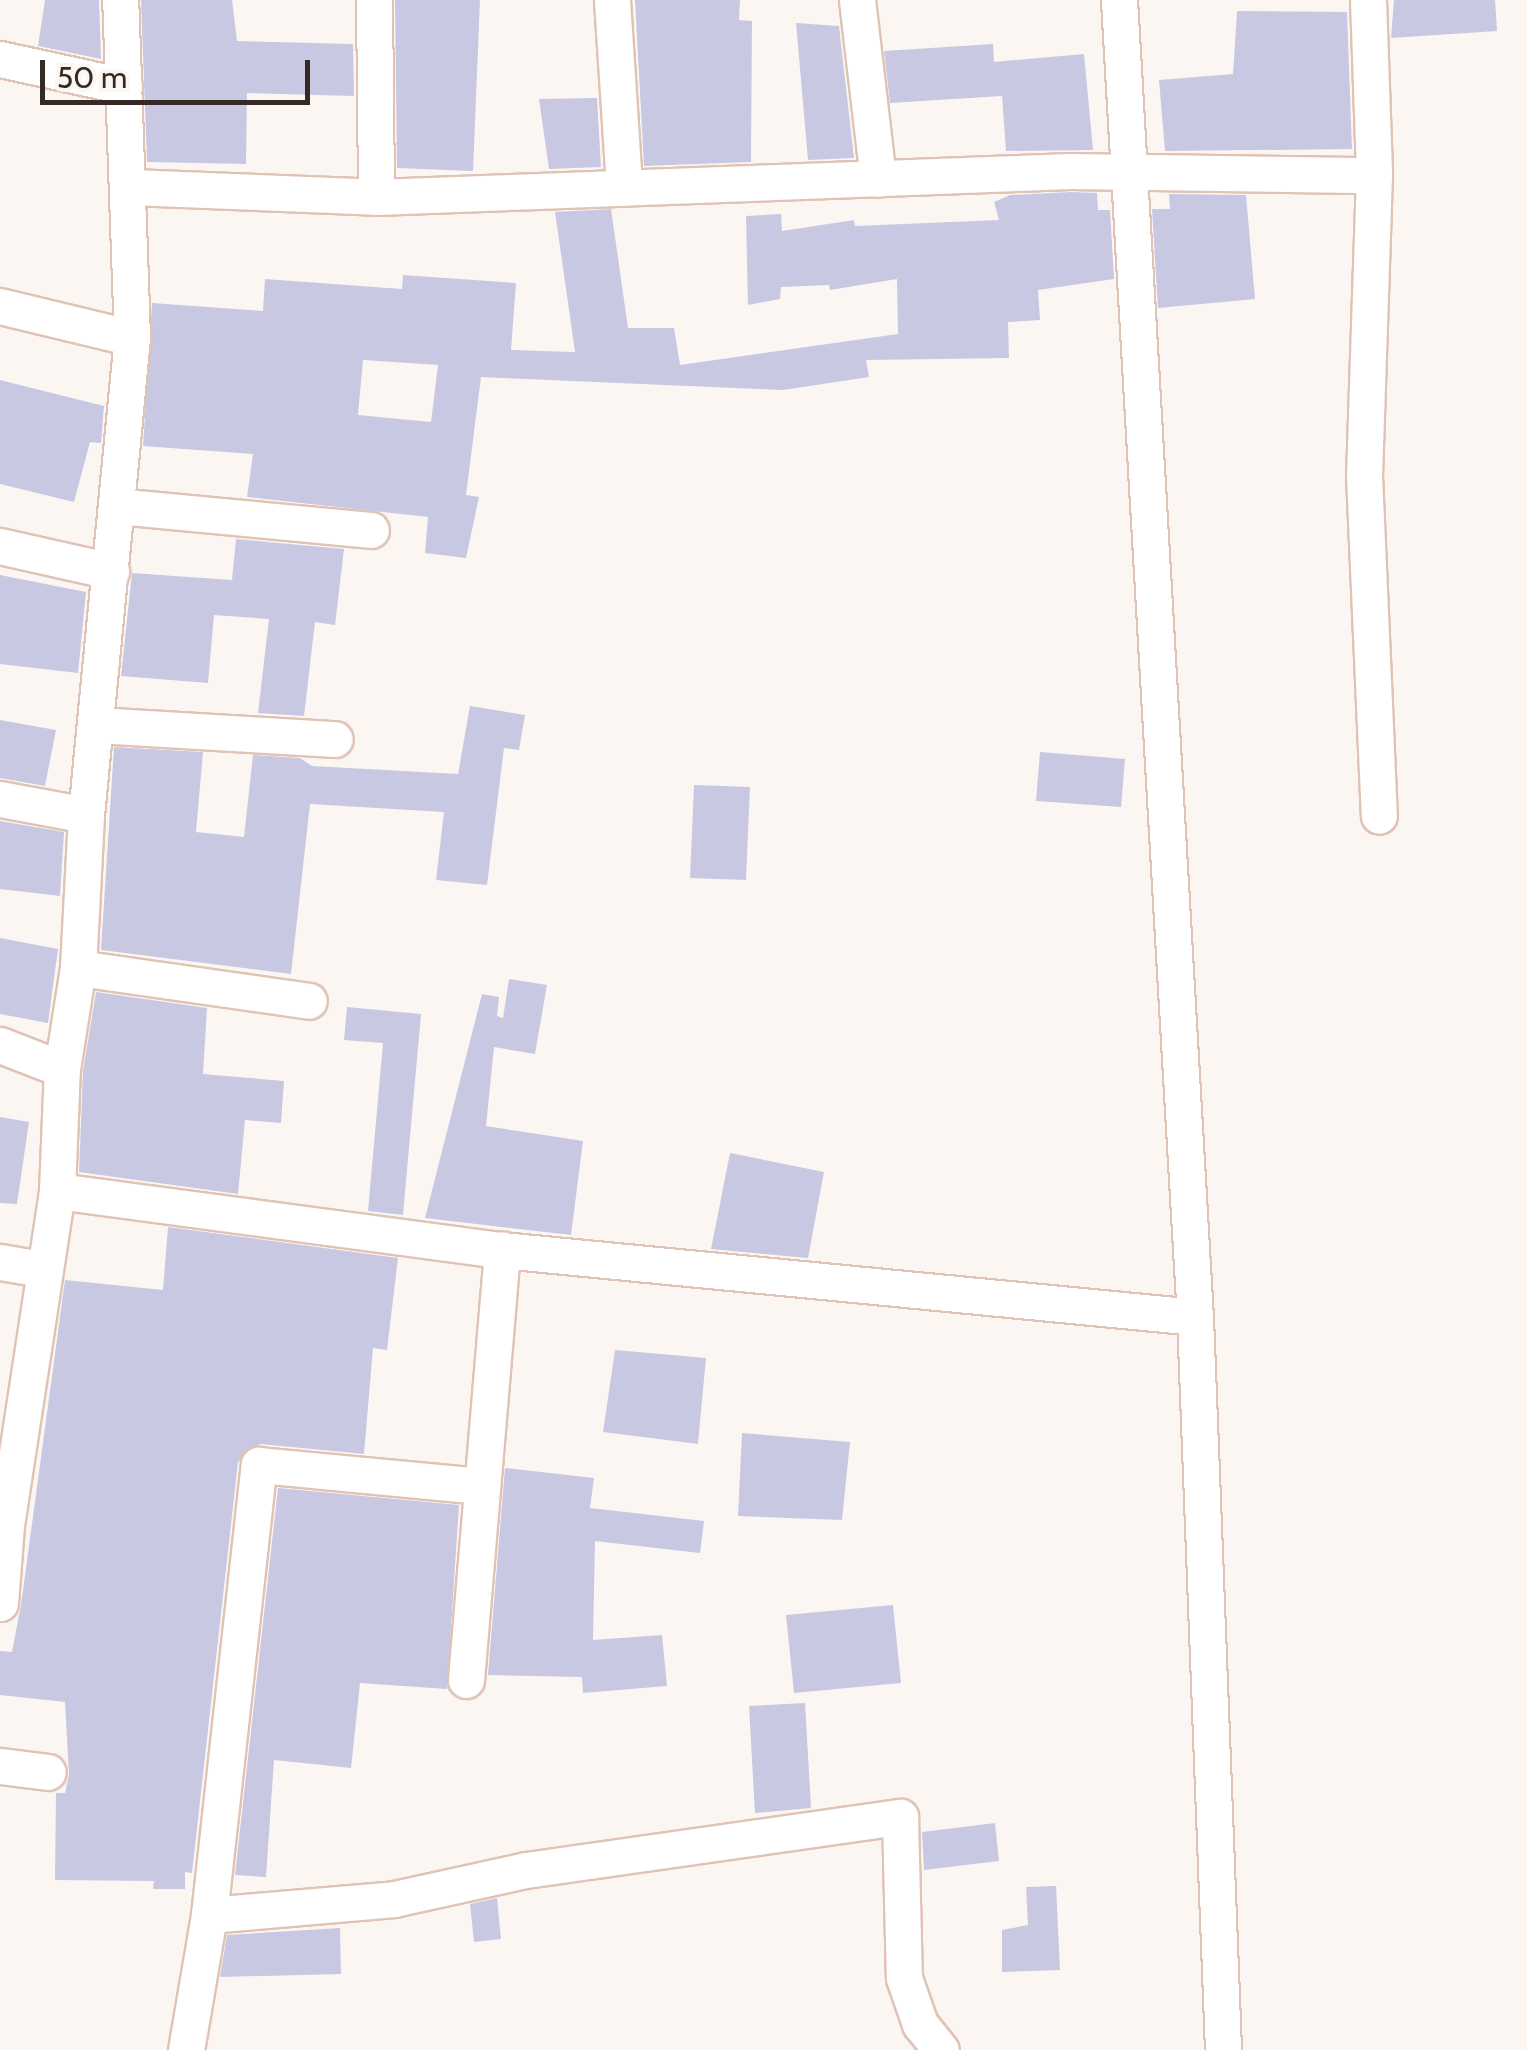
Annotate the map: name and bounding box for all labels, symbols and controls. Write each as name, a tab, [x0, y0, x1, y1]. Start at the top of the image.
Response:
scale bar	[45, 40, 315, 102]
text: 50 m	[57, 59, 127, 96]

